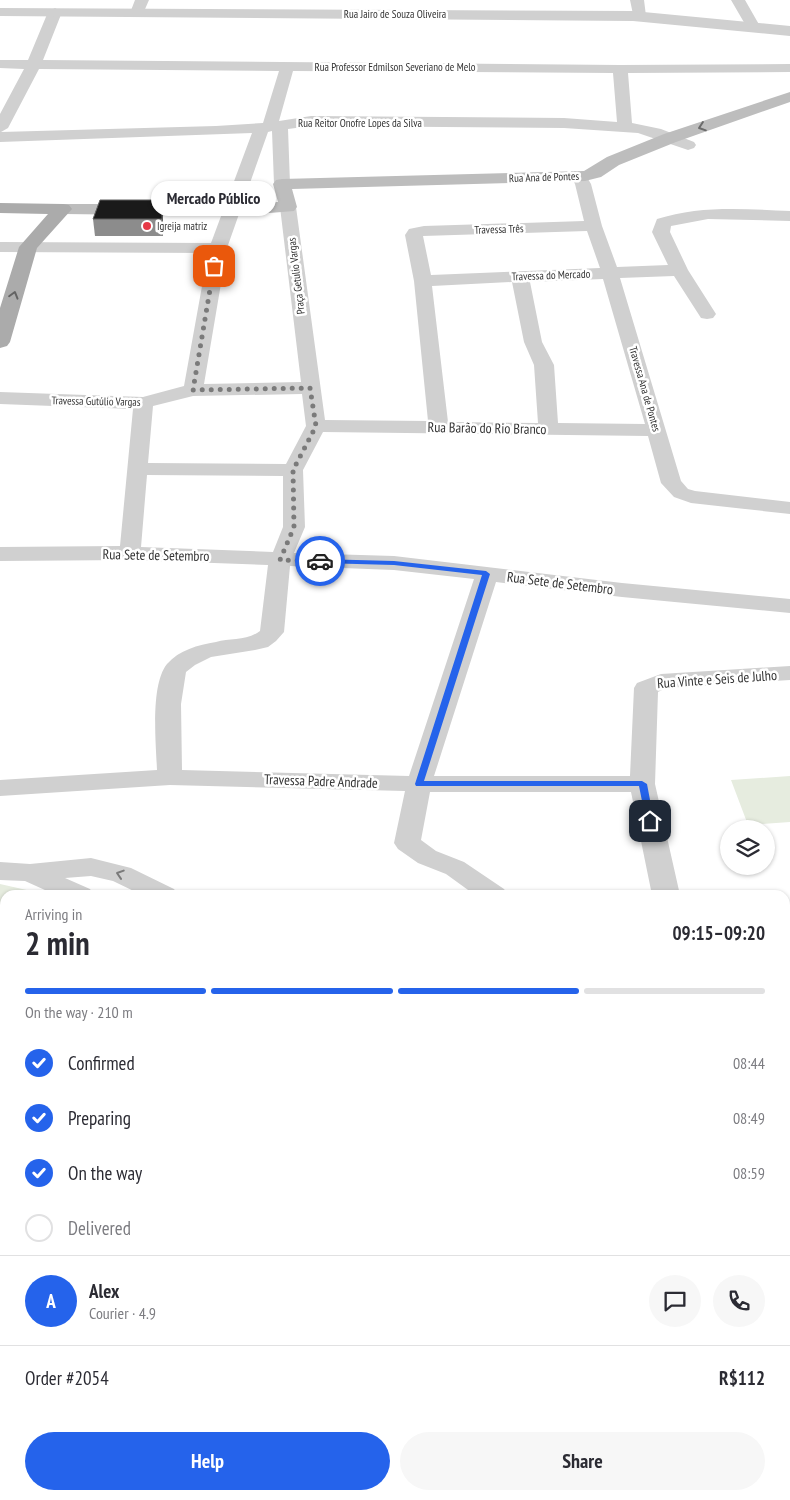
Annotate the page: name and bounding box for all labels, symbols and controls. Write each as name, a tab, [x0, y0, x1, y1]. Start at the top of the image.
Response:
street label: Rua Jairo de Souza Oliveira	[344, 7, 446, 21]
street label: Rua Professor Edmilson Severiano de Melo	[314, 60, 476, 74]
street label: Rua Reitor Onofre Lopes da Silva	[298, 116, 422, 130]
one-way arrow	[698, 121, 707, 131]
street label: Rua Ana de Pontes	[509, 169, 580, 185]
callout: Mercado Público	[152, 181, 276, 216]
text: Mercado Público	[167, 188, 260, 208]
place label: Igreija matriz	[157, 219, 207, 233]
marker: Igreija matriz	[141, 220, 153, 232]
street label: Travessa Três	[474, 221, 524, 237]
street label: Praça Getulio Vargas	[284, 237, 308, 315]
pin	[193, 245, 235, 287]
icon: bag	[200, 252, 228, 280]
street label: Travessa do Mercado	[511, 267, 591, 283]
one-way arrow	[8, 291, 18, 299]
street label: Travessa Ana de Pontes	[626, 345, 664, 433]
street label: Travessa Gutúlio Vargas	[51, 393, 141, 409]
street label: Rua Barão do Rio Branco	[427, 418, 547, 438]
courier	[295, 536, 345, 586]
street label: Rua Sete de Setembro	[102, 545, 210, 565]
icon: car	[306, 547, 334, 575]
street label: Rua Sete de Setembro	[506, 568, 614, 598]
street label: Rua Vinte e Seis de Julho	[656, 666, 778, 692]
street label: Travessa Padre Andrade	[264, 770, 378, 792]
pin	[629, 800, 671, 842]
icon: home	[636, 807, 664, 835]
map controls	[720, 820, 775, 875]
button: layers	[720, 820, 775, 875]
one-way arrow	[116, 870, 125, 880]
text: Arriving in	[25, 904, 82, 924]
text: 09:15–09:20	[672, 921, 765, 945]
text: 2 min	[25, 922, 90, 964]
text: On the way · 210 m	[25, 1002, 133, 1022]
icon: check	[25, 1049, 53, 1077]
text: Confirmed	[68, 1051, 135, 1075]
text: 08:44	[733, 1053, 765, 1073]
icon: check	[25, 1104, 53, 1132]
text: Preparing	[68, 1106, 131, 1130]
text: 08:49	[733, 1108, 765, 1128]
icon: check	[25, 1159, 53, 1187]
text: On the way	[68, 1161, 142, 1185]
text: 08:59	[733, 1163, 765, 1183]
text: Delivered	[68, 1216, 131, 1240]
button: chat	[649, 1275, 701, 1327]
button: phone	[713, 1275, 765, 1327]
text: Alex	[89, 1279, 119, 1303]
text: A	[46, 1289, 56, 1313]
text: Courier · 4.9	[89, 1303, 156, 1323]
text: Order #2054	[25, 1366, 109, 1390]
text: R$112	[719, 1366, 765, 1390]
button: Help	[25, 1432, 390, 1490]
button: Share	[400, 1432, 765, 1490]

